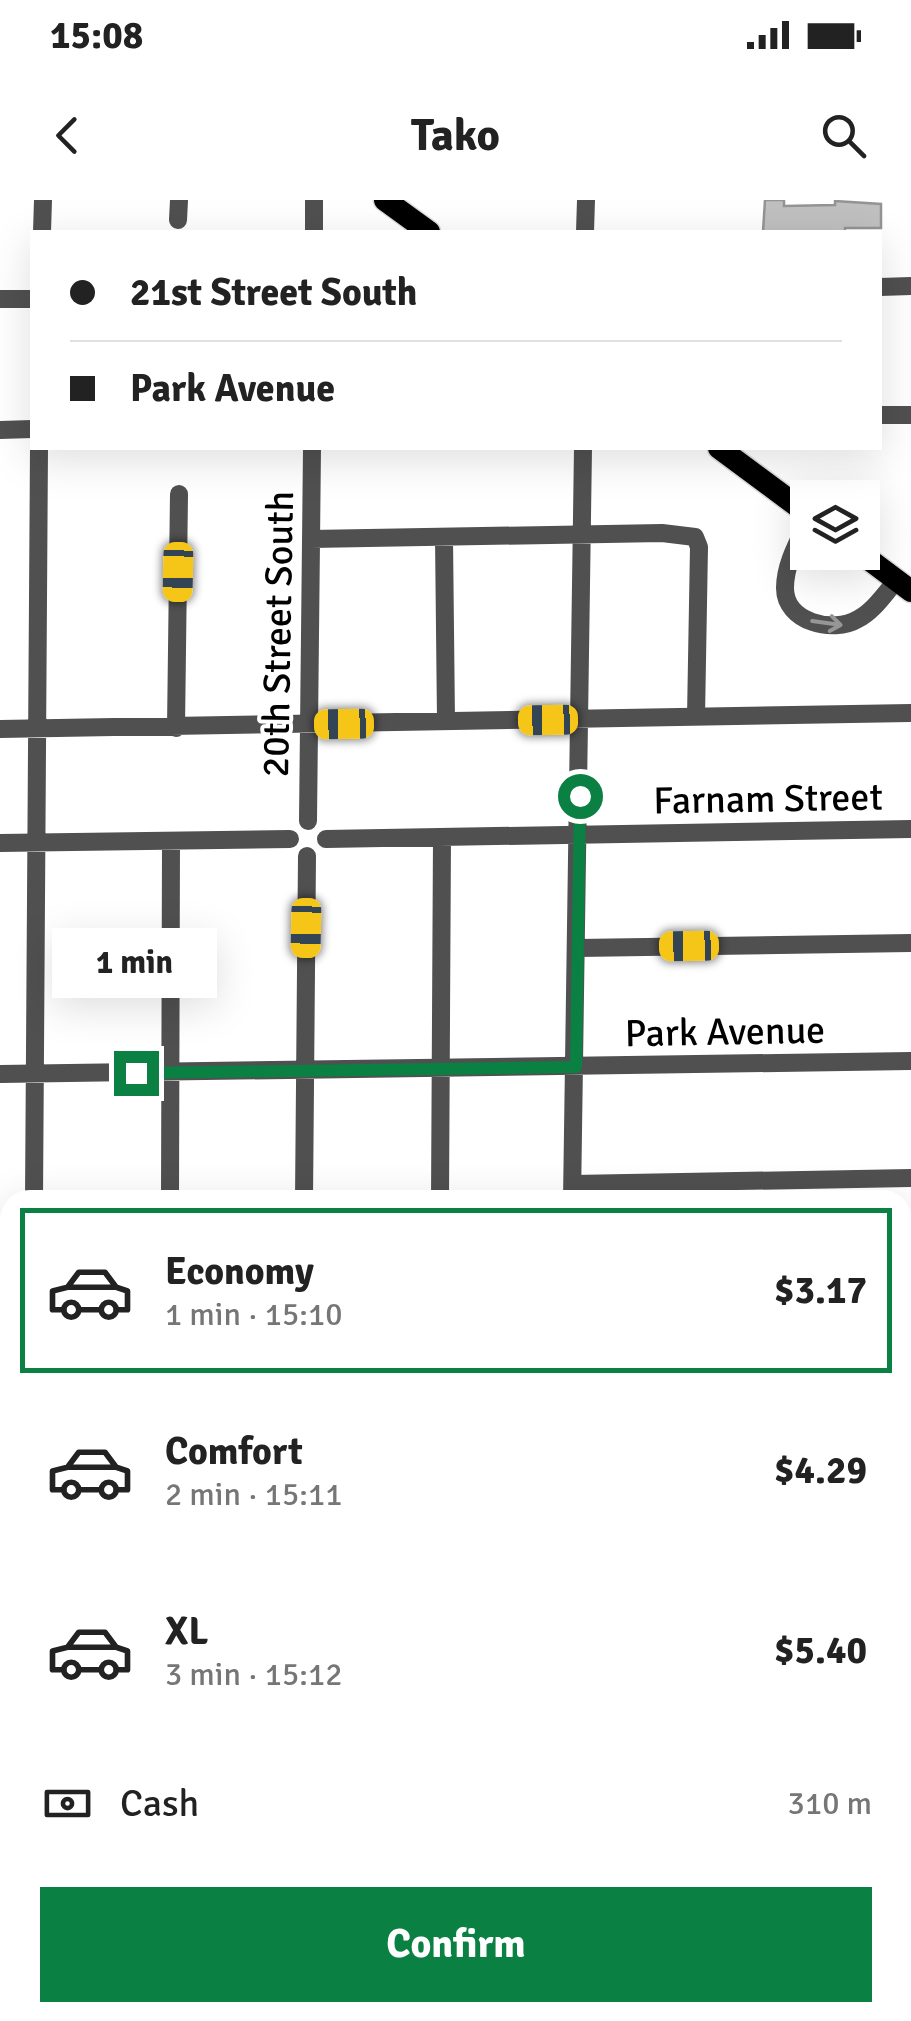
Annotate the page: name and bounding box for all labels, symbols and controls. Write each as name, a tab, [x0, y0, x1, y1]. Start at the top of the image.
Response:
text: 15:08	[50, 12, 143, 59]
icon: back	[40, 108, 95, 163]
text: Tako	[411, 108, 500, 163]
icon: search	[816, 108, 871, 163]
text: 21st Street South	[130, 269, 417, 316]
text: Park Avenue	[130, 365, 335, 412]
map controls	[790, 480, 880, 570]
button: layers	[790, 480, 880, 570]
street label: 20th Street South	[252, 490, 304, 778]
car	[162, 542, 194, 602]
one-way arrow	[810, 614, 842, 632]
car	[518, 704, 578, 736]
car	[314, 708, 374, 740]
route start	[558, 774, 603, 819]
street label: Farnam Street	[653, 774, 883, 824]
car	[290, 898, 322, 958]
callout: 1 min	[54, 928, 218, 998]
car	[659, 930, 719, 962]
text: 1 min	[96, 943, 173, 982]
street label: Park Avenue	[624, 1007, 826, 1057]
route end	[114, 1051, 159, 1096]
icon: car	[45, 1246, 135, 1336]
text: Economy	[165, 1248, 314, 1295]
text: $3.17	[774, 1267, 867, 1314]
text: 1 min · 15:10	[165, 1295, 343, 1334]
icon: car	[45, 1426, 135, 1516]
text: Comfort	[165, 1428, 303, 1475]
text: $4.29	[774, 1447, 867, 1494]
text: 2 min · 15:11	[165, 1475, 343, 1514]
icon: car	[45, 1606, 135, 1696]
text: XL	[165, 1608, 208, 1655]
text: $5.40	[774, 1627, 867, 1674]
text: 3 min · 15:12	[165, 1655, 343, 1694]
icon: cash	[40, 1776, 95, 1831]
text: Cash	[120, 1780, 199, 1827]
text: 310 m	[788, 1784, 872, 1823]
button: Confirm	[40, 1887, 872, 2002]

